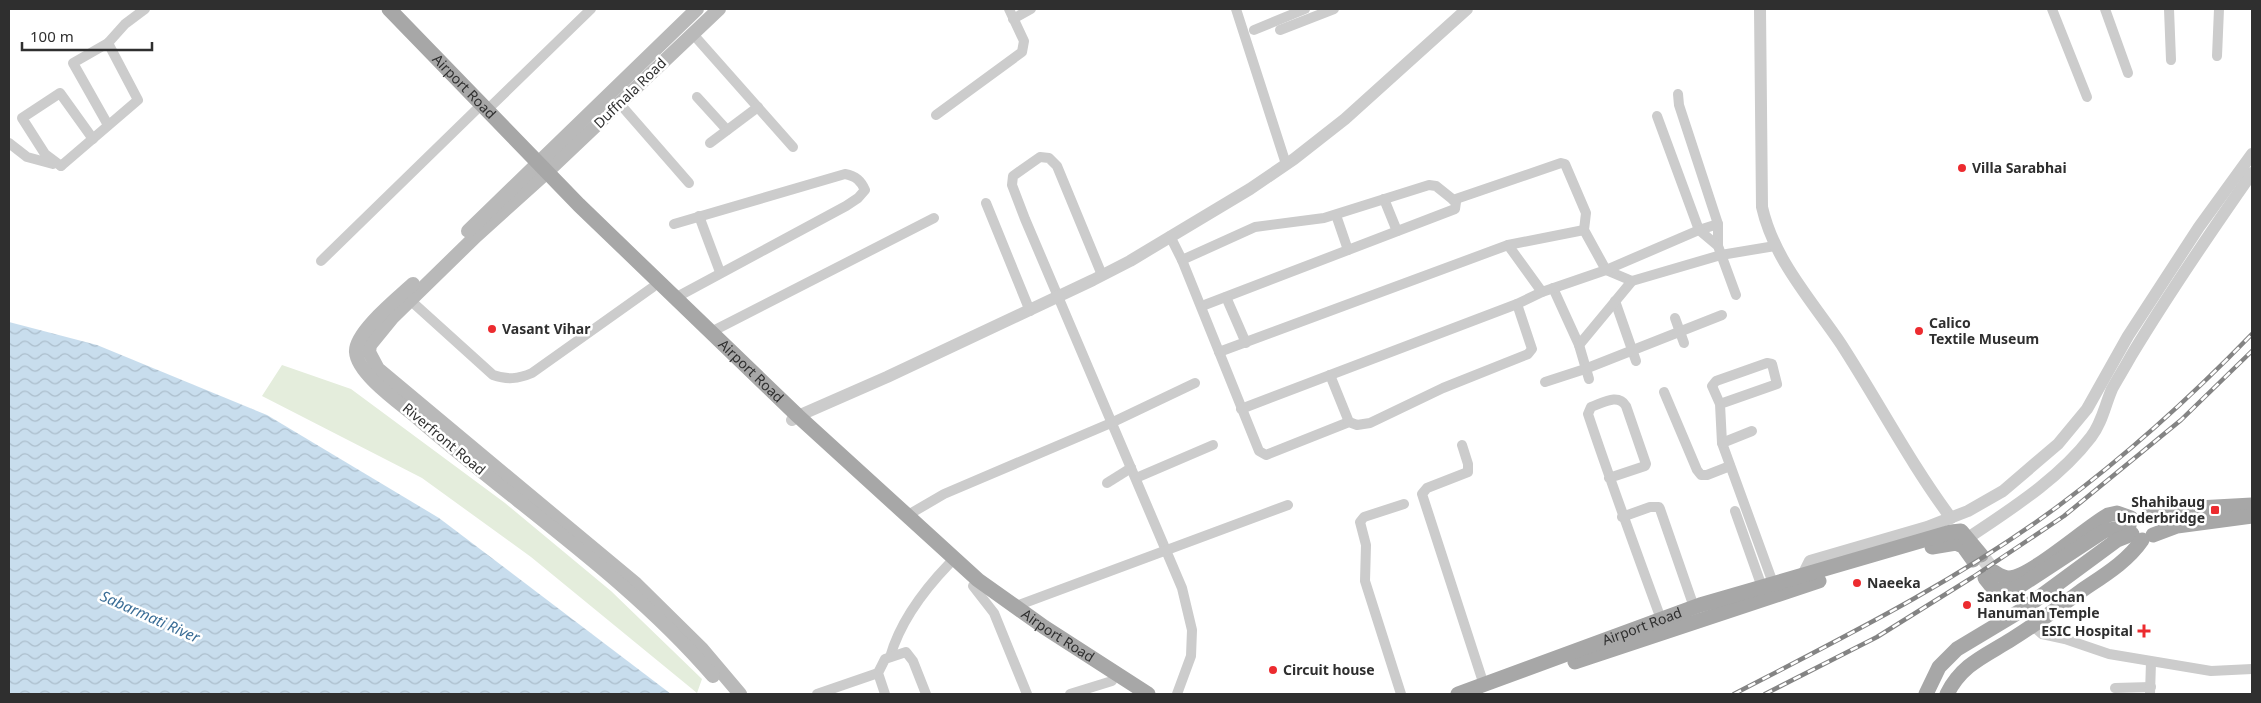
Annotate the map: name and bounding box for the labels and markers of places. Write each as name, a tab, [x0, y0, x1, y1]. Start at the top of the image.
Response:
place label: Villa Sarabhai	[1972, 158, 2067, 177]
marker: Villa Sarabhai	[1956, 162, 1968, 174]
place label: Calico Textile Museum	[1929, 313, 2039, 348]
place label: Vasant Vihar	[502, 319, 591, 338]
marker: Vasant Vihar	[486, 323, 498, 335]
marker: Calico Textile Museum	[1913, 325, 1925, 337]
place label: Shahibaug Underbridge	[2117, 492, 2205, 527]
marker: Shahibaug Underbridge	[2209, 504, 2221, 516]
place label: Naeeka	[1867, 573, 1921, 592]
marker: Naeeka	[1851, 577, 1863, 589]
place label: Sankat Mochan Hanuman Temple	[1977, 587, 2100, 622]
marker: Sankat Mochan Hanuman Temple	[1961, 599, 1973, 611]
place label: ESIC Hospital	[2041, 621, 2133, 640]
marker: ESIC Hospital	[2137, 624, 2151, 638]
place label: Circuit house	[1283, 660, 1375, 679]
marker: Circuit house	[1267, 664, 1279, 676]

